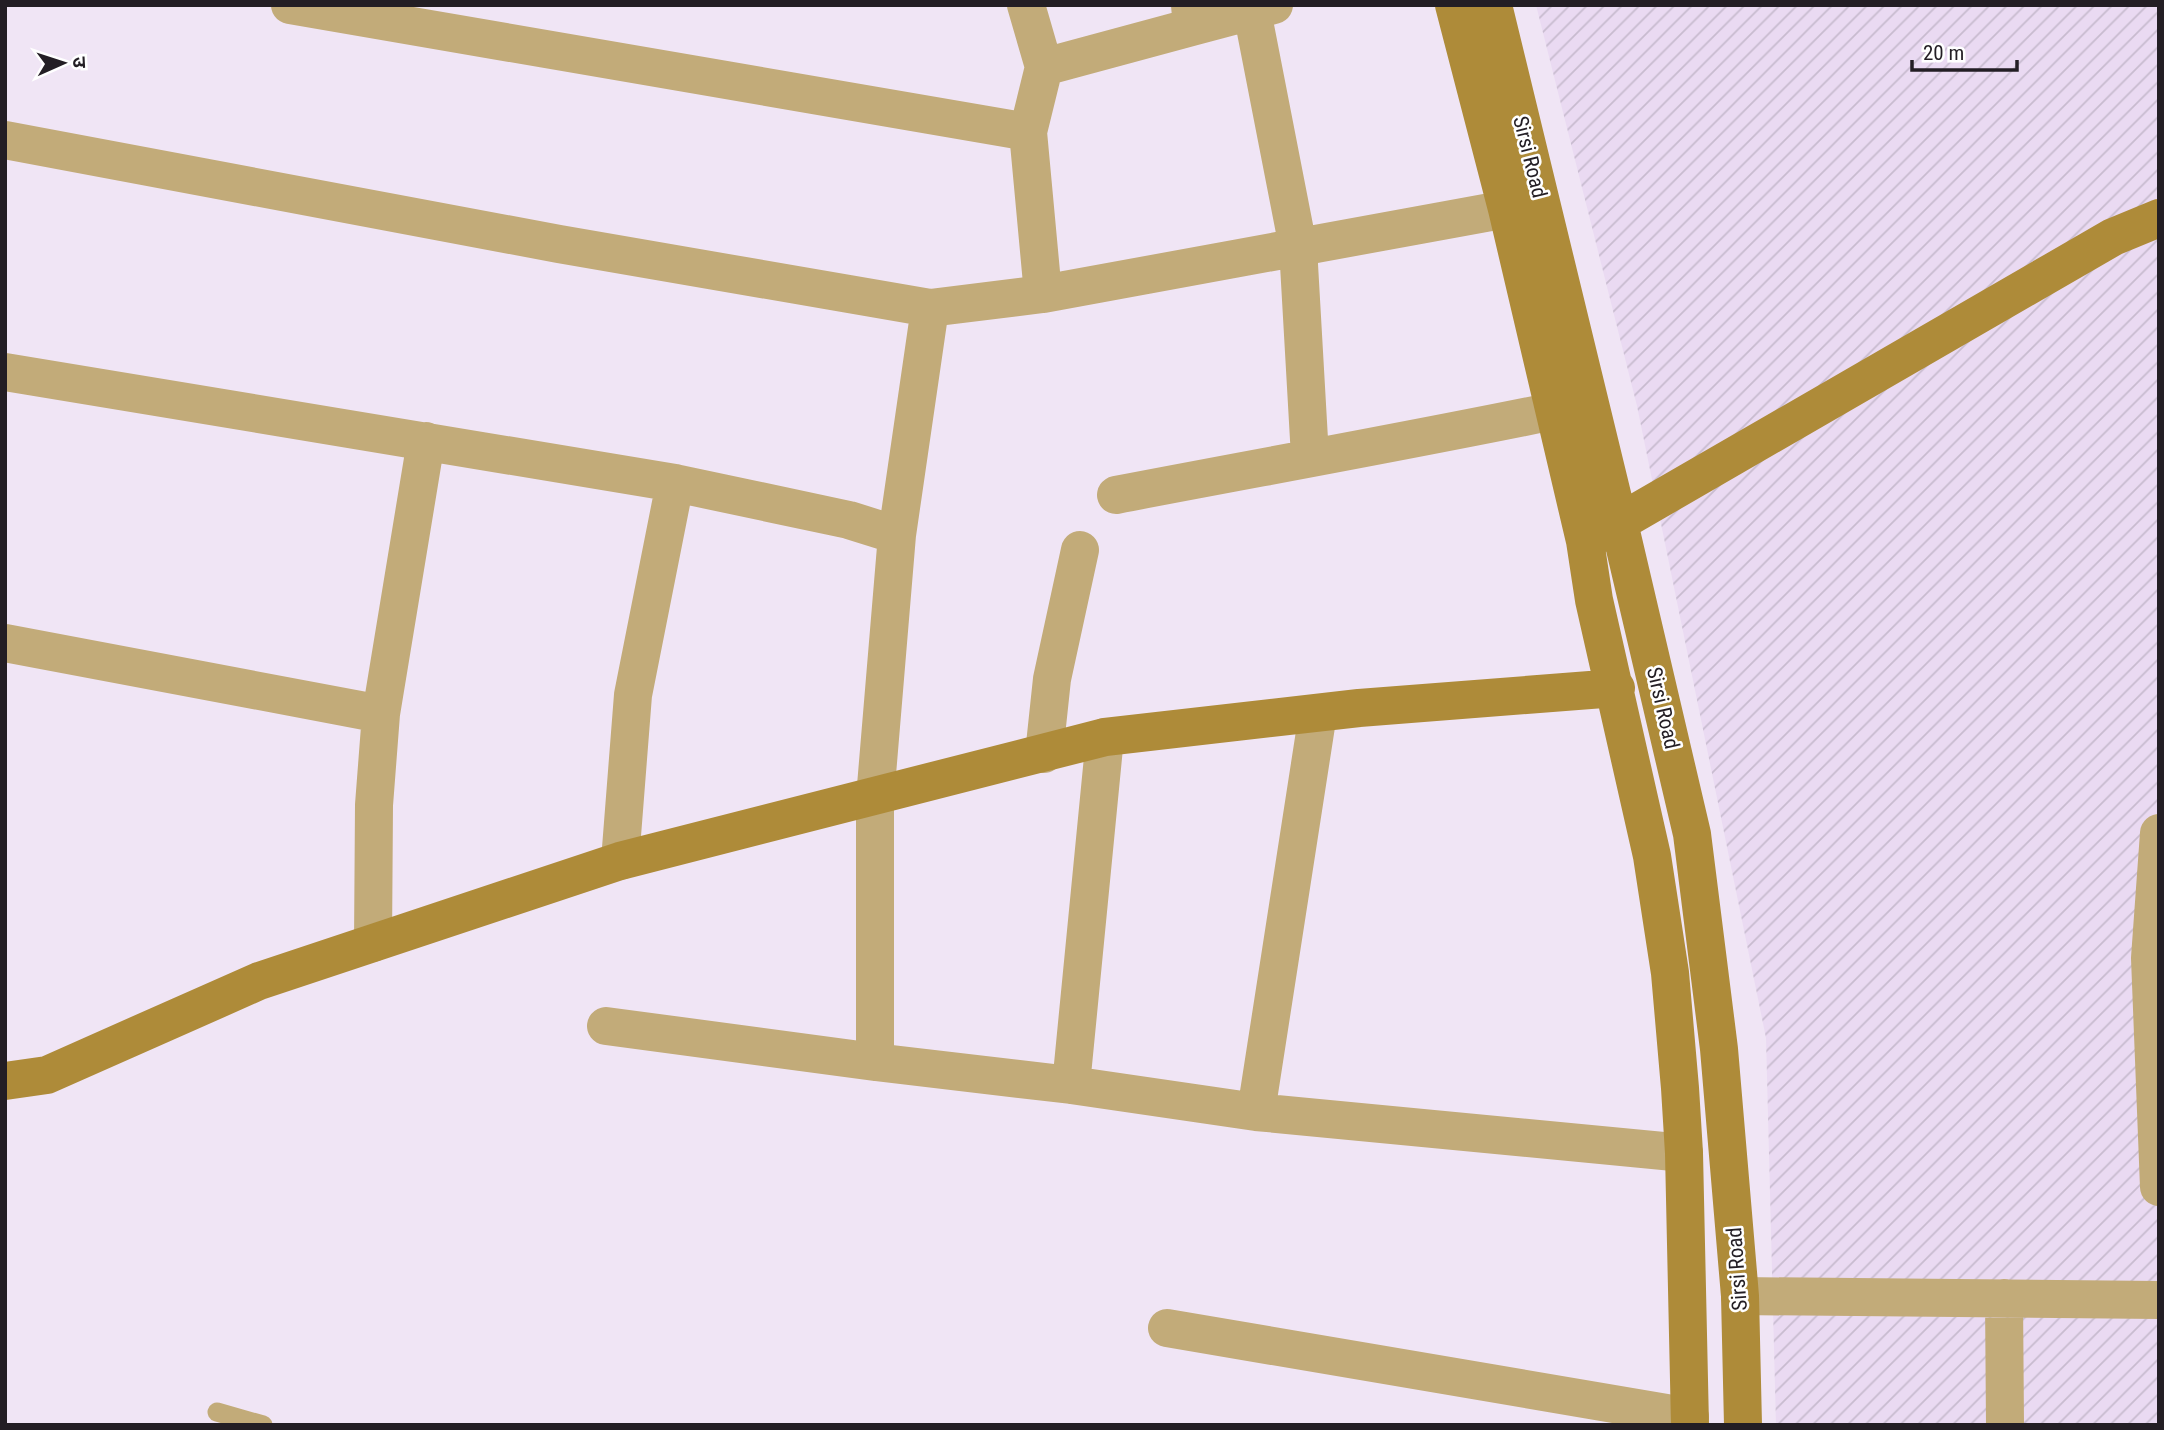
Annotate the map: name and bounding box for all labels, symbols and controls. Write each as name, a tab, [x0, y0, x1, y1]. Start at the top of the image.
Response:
north arrow	[28, 28, 98, 98]
scale bar	[1912, 28, 2017, 72]
text: 20 m	[1923, 41, 1964, 65]
text: उ	[68, 56, 91, 69]
street label: Sirsi Road	[1508, 114, 1552, 200]
street label: Sirsi Road	[1642, 665, 1684, 751]
street label: Sirsi Road	[1722, 1227, 1752, 1311]

